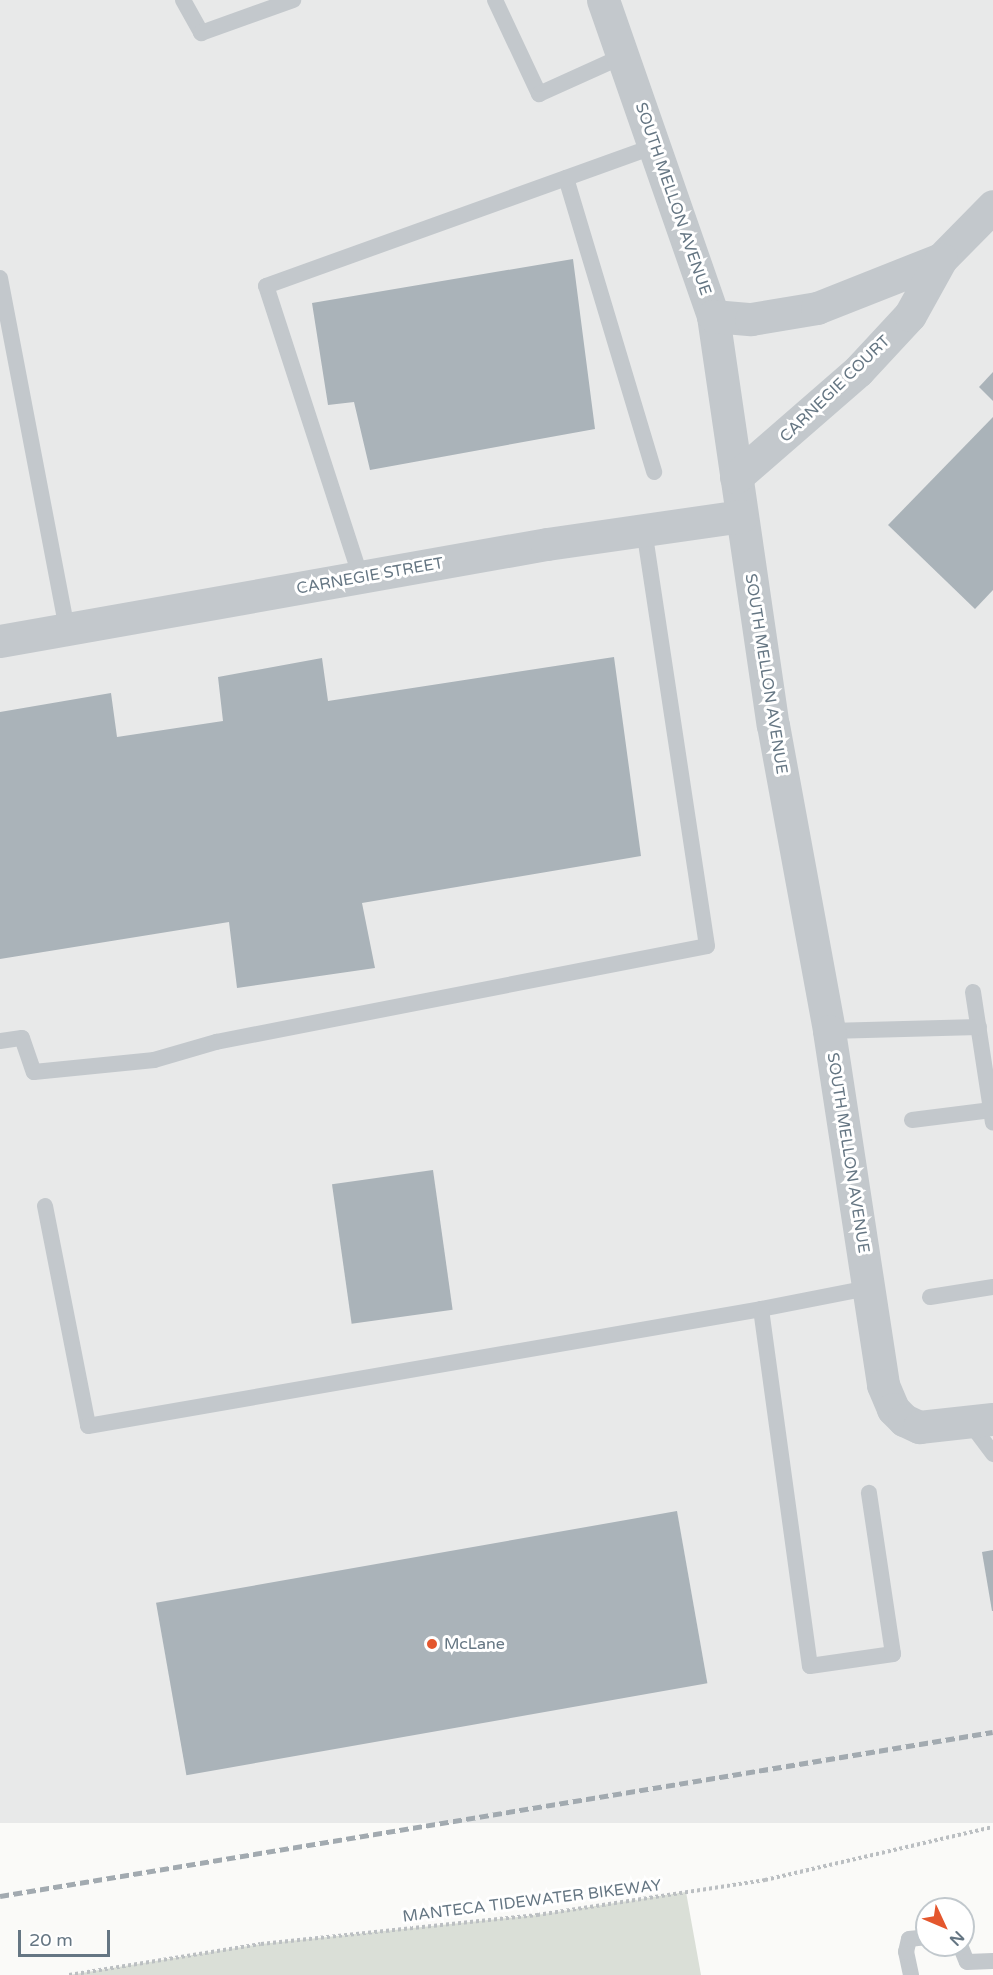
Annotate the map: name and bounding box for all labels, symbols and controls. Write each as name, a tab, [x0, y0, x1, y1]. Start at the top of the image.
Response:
street label: SOUTH MELLON AVENUE	[631, 100, 715, 298]
street label: CARNEGIE COURT	[776, 332, 894, 446]
street label: CARNEGIE STREET	[295, 554, 445, 598]
street label: SOUTH MELLON AVENUE	[741, 572, 791, 776]
street label: SOUTH MELLON AVENUE	[823, 1051, 873, 1255]
place label: McLane	[444, 1634, 505, 1654]
marker: McLane	[425, 1637, 439, 1651]
street label: MANTECA TIDEWATER BIKEWAY	[402, 1876, 662, 1926]
north arrow	[915, 1897, 975, 1957]
scale bar	[21, 1918, 112, 1956]
text: N	[945, 1927, 968, 1950]
text: 20 m	[29, 1929, 73, 1951]

